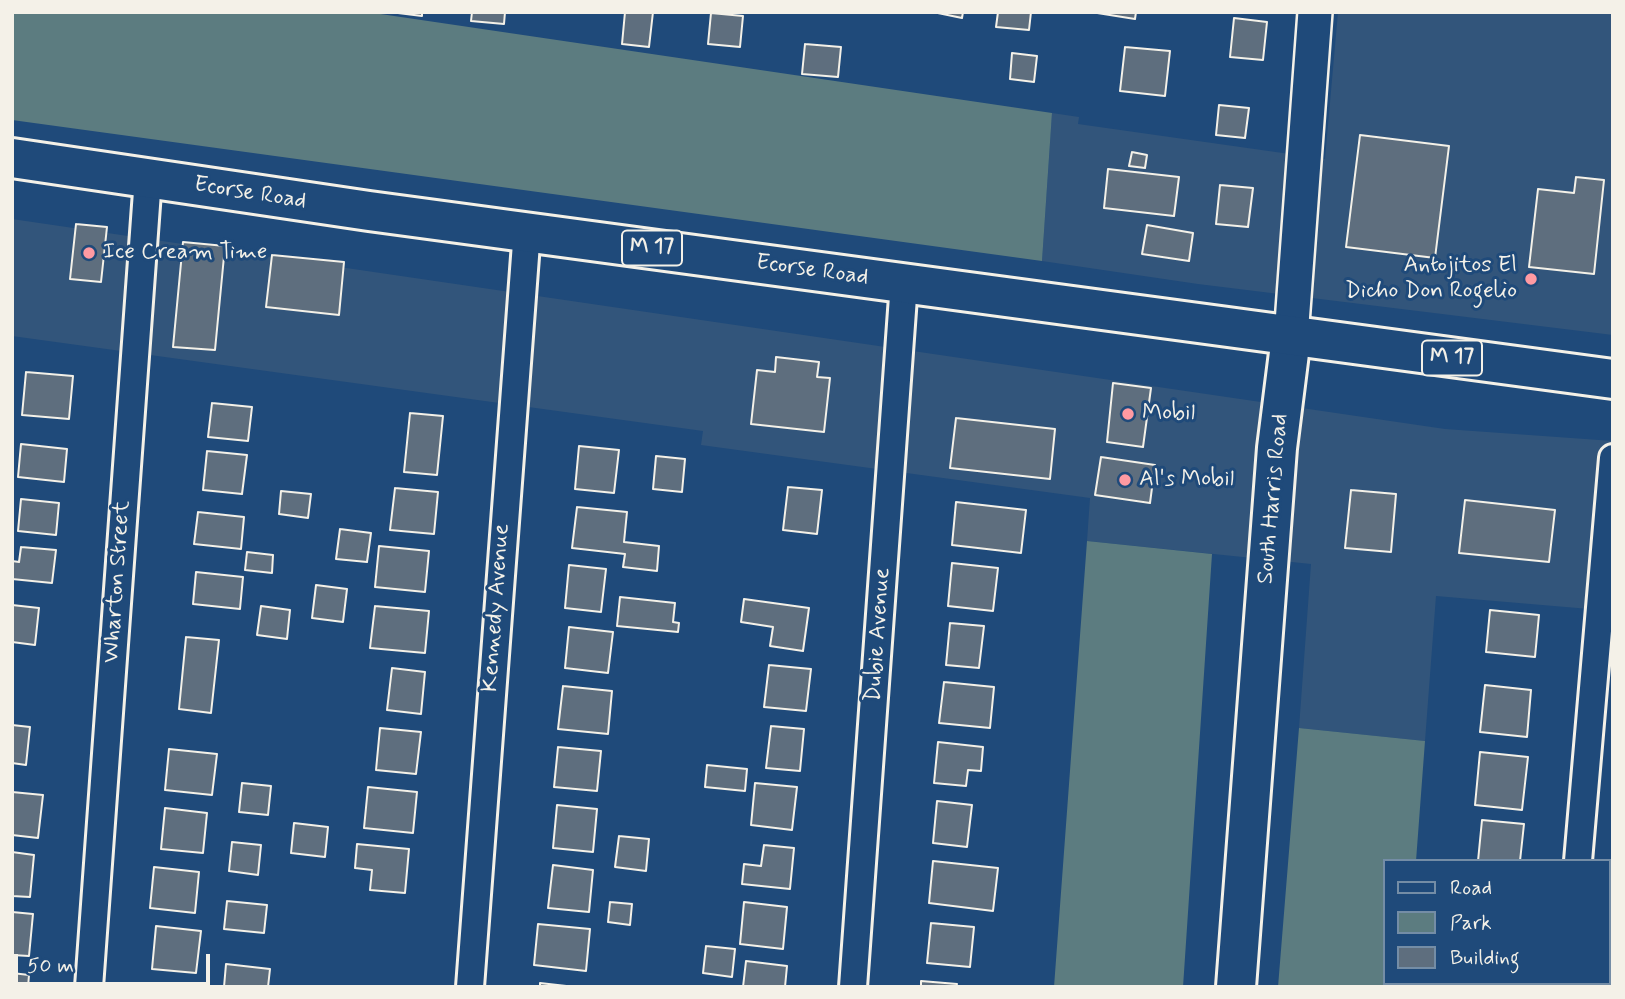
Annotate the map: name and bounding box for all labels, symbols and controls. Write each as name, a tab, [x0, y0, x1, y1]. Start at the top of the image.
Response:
street label: Ecorse Road	[192, 172, 308, 216]
road number: M 17	[622, 230, 682, 266]
place label: Ice Cream Time	[103, 239, 267, 267]
marker: Ice Cream Time	[81, 245, 97, 261]
street label: Ecorse Road	[754, 249, 870, 293]
place label: Antojitos El Dicho Don Rogelio	[1345, 252, 1517, 306]
marker: Antojitos El Dicho Don Rogelio	[1523, 271, 1539, 287]
road number: M 17	[1422, 340, 1482, 376]
place label: Mobil	[1142, 400, 1195, 428]
marker: Mobil	[1120, 406, 1136, 422]
street label: South Harris Road	[1253, 413, 1295, 585]
place label: Al's Mobil	[1139, 466, 1234, 494]
marker: Al's Mobil	[1117, 472, 1133, 488]
street label: Wharton Street	[99, 500, 137, 664]
street label: Kennedy Avenue	[477, 523, 517, 693]
street label: Dubie Avenue	[861, 567, 897, 703]
legend	[1384, 859, 1611, 985]
text: Road	[1450, 874, 1492, 902]
text: Park	[1450, 909, 1492, 937]
scale bar	[18, 940, 214, 984]
text: Building	[1450, 944, 1520, 972]
text: 50 m	[27, 952, 74, 980]

